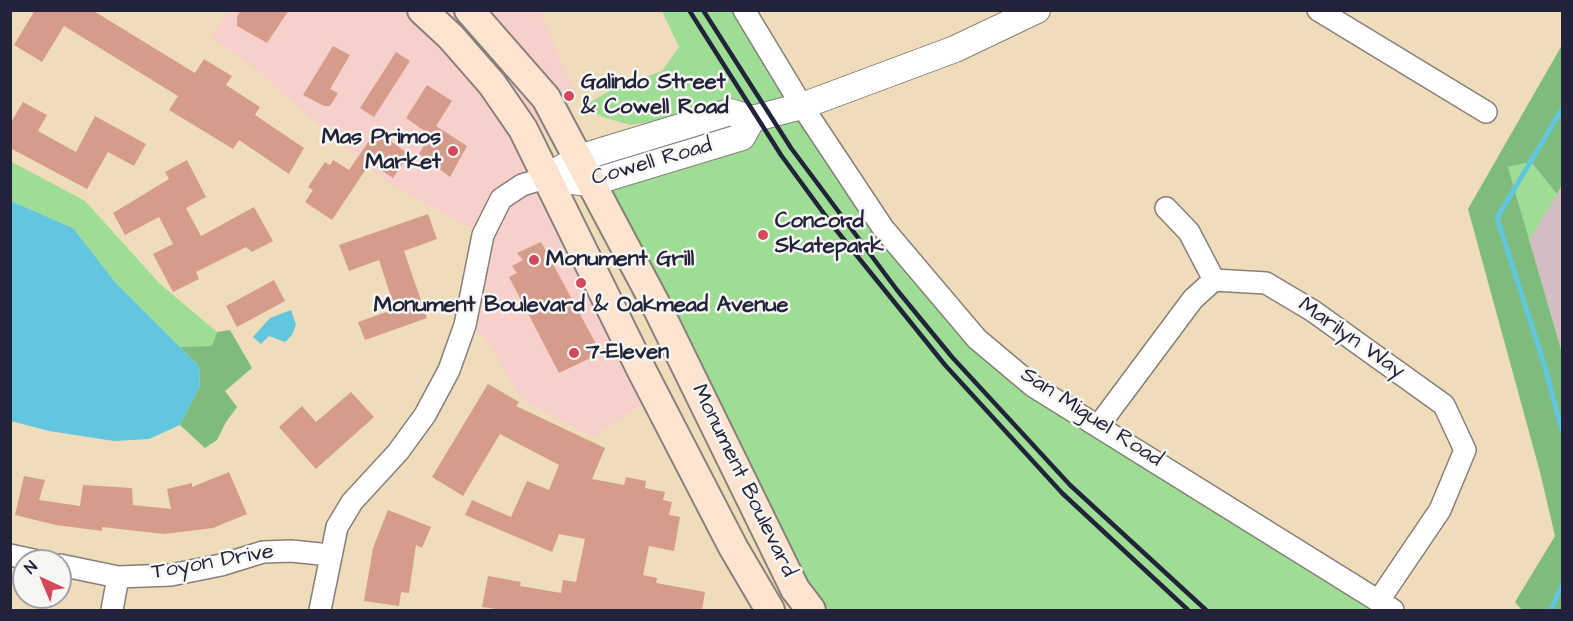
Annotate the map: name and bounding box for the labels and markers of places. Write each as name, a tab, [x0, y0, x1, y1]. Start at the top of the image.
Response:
place label: Galindo Street & Cowell Road	[581, 70, 728, 122]
marker: Galindo Street & Cowell Road	[562, 89, 576, 103]
place label: Mas Primos Market	[322, 125, 441, 176]
marker: Mas Primos Market	[446, 144, 460, 158]
place label: Concord Skatepark	[775, 209, 884, 260]
marker: Concord Skatepark	[756, 228, 770, 242]
place label: Monument Grill	[546, 247, 694, 273]
marker: Monument Grill	[527, 253, 541, 267]
marker: Monument Boulevard & Oakmead Avenue	[574, 276, 588, 290]
place label: Monument Boulevard & Oakmead Avenue	[374, 293, 788, 319]
place label: 7-Eleven	[586, 340, 669, 366]
marker: 7-Eleven	[567, 346, 581, 360]

